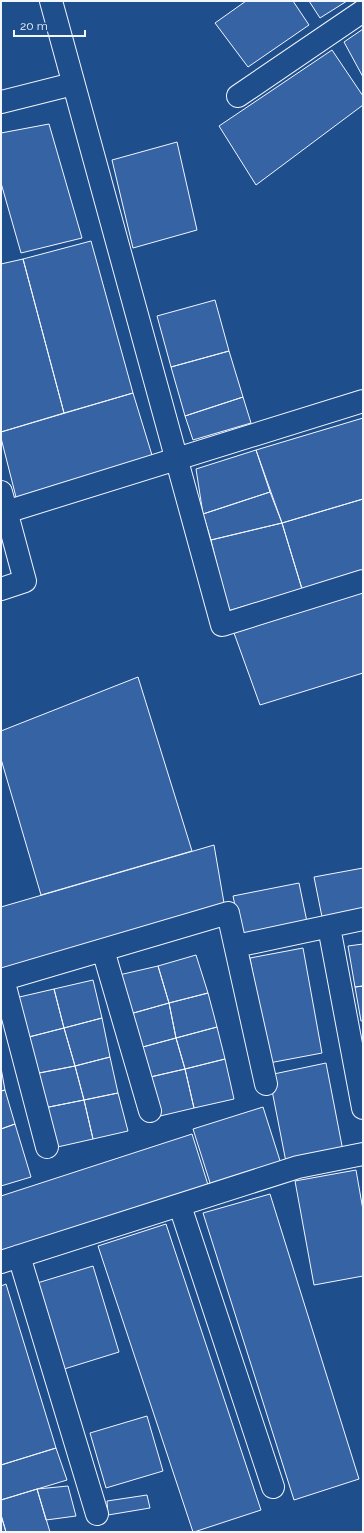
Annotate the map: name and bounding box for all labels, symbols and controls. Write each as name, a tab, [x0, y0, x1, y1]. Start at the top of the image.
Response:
scale bar	[14, 12, 85, 38]
text: 20 m	[20, 19, 48, 33]

